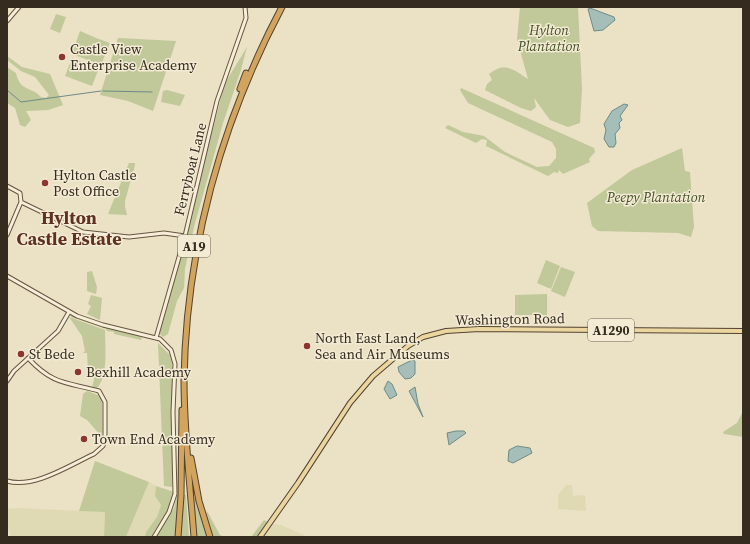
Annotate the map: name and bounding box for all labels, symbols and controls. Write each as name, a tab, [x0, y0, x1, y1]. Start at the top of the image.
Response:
park label: Hylton Plantation	[517, 20, 580, 56]
place label: Castle View Enterprise Academy	[70, 39, 197, 75]
marker: Castle View Enterprise Academy	[57, 52, 67, 62]
street label: Ferryboat Lane	[169, 120, 211, 218]
place label: Hylton Castle Post Office	[53, 165, 137, 201]
marker: Hylton Castle Post Office	[40, 178, 50, 188]
park label: Peepy Plantation	[606, 187, 705, 207]
district label: Hylton Castle Estate	[16, 205, 122, 251]
road number: A19	[178, 235, 210, 257]
street label: Washington Road	[455, 308, 565, 330]
road number: A1290	[588, 319, 634, 341]
place label: North East Land, Sea and Air Museums	[315, 328, 450, 364]
marker: North East Land, Sea and Air Museums	[302, 341, 312, 351]
place label: St Bede	[29, 344, 75, 364]
marker: St Bede	[16, 349, 26, 359]
place label: Bexhill Academy	[86, 362, 192, 382]
marker: Bexhill Academy	[73, 367, 83, 377]
place label: Town End Academy	[92, 429, 216, 449]
marker: Town End Academy	[79, 434, 89, 444]

